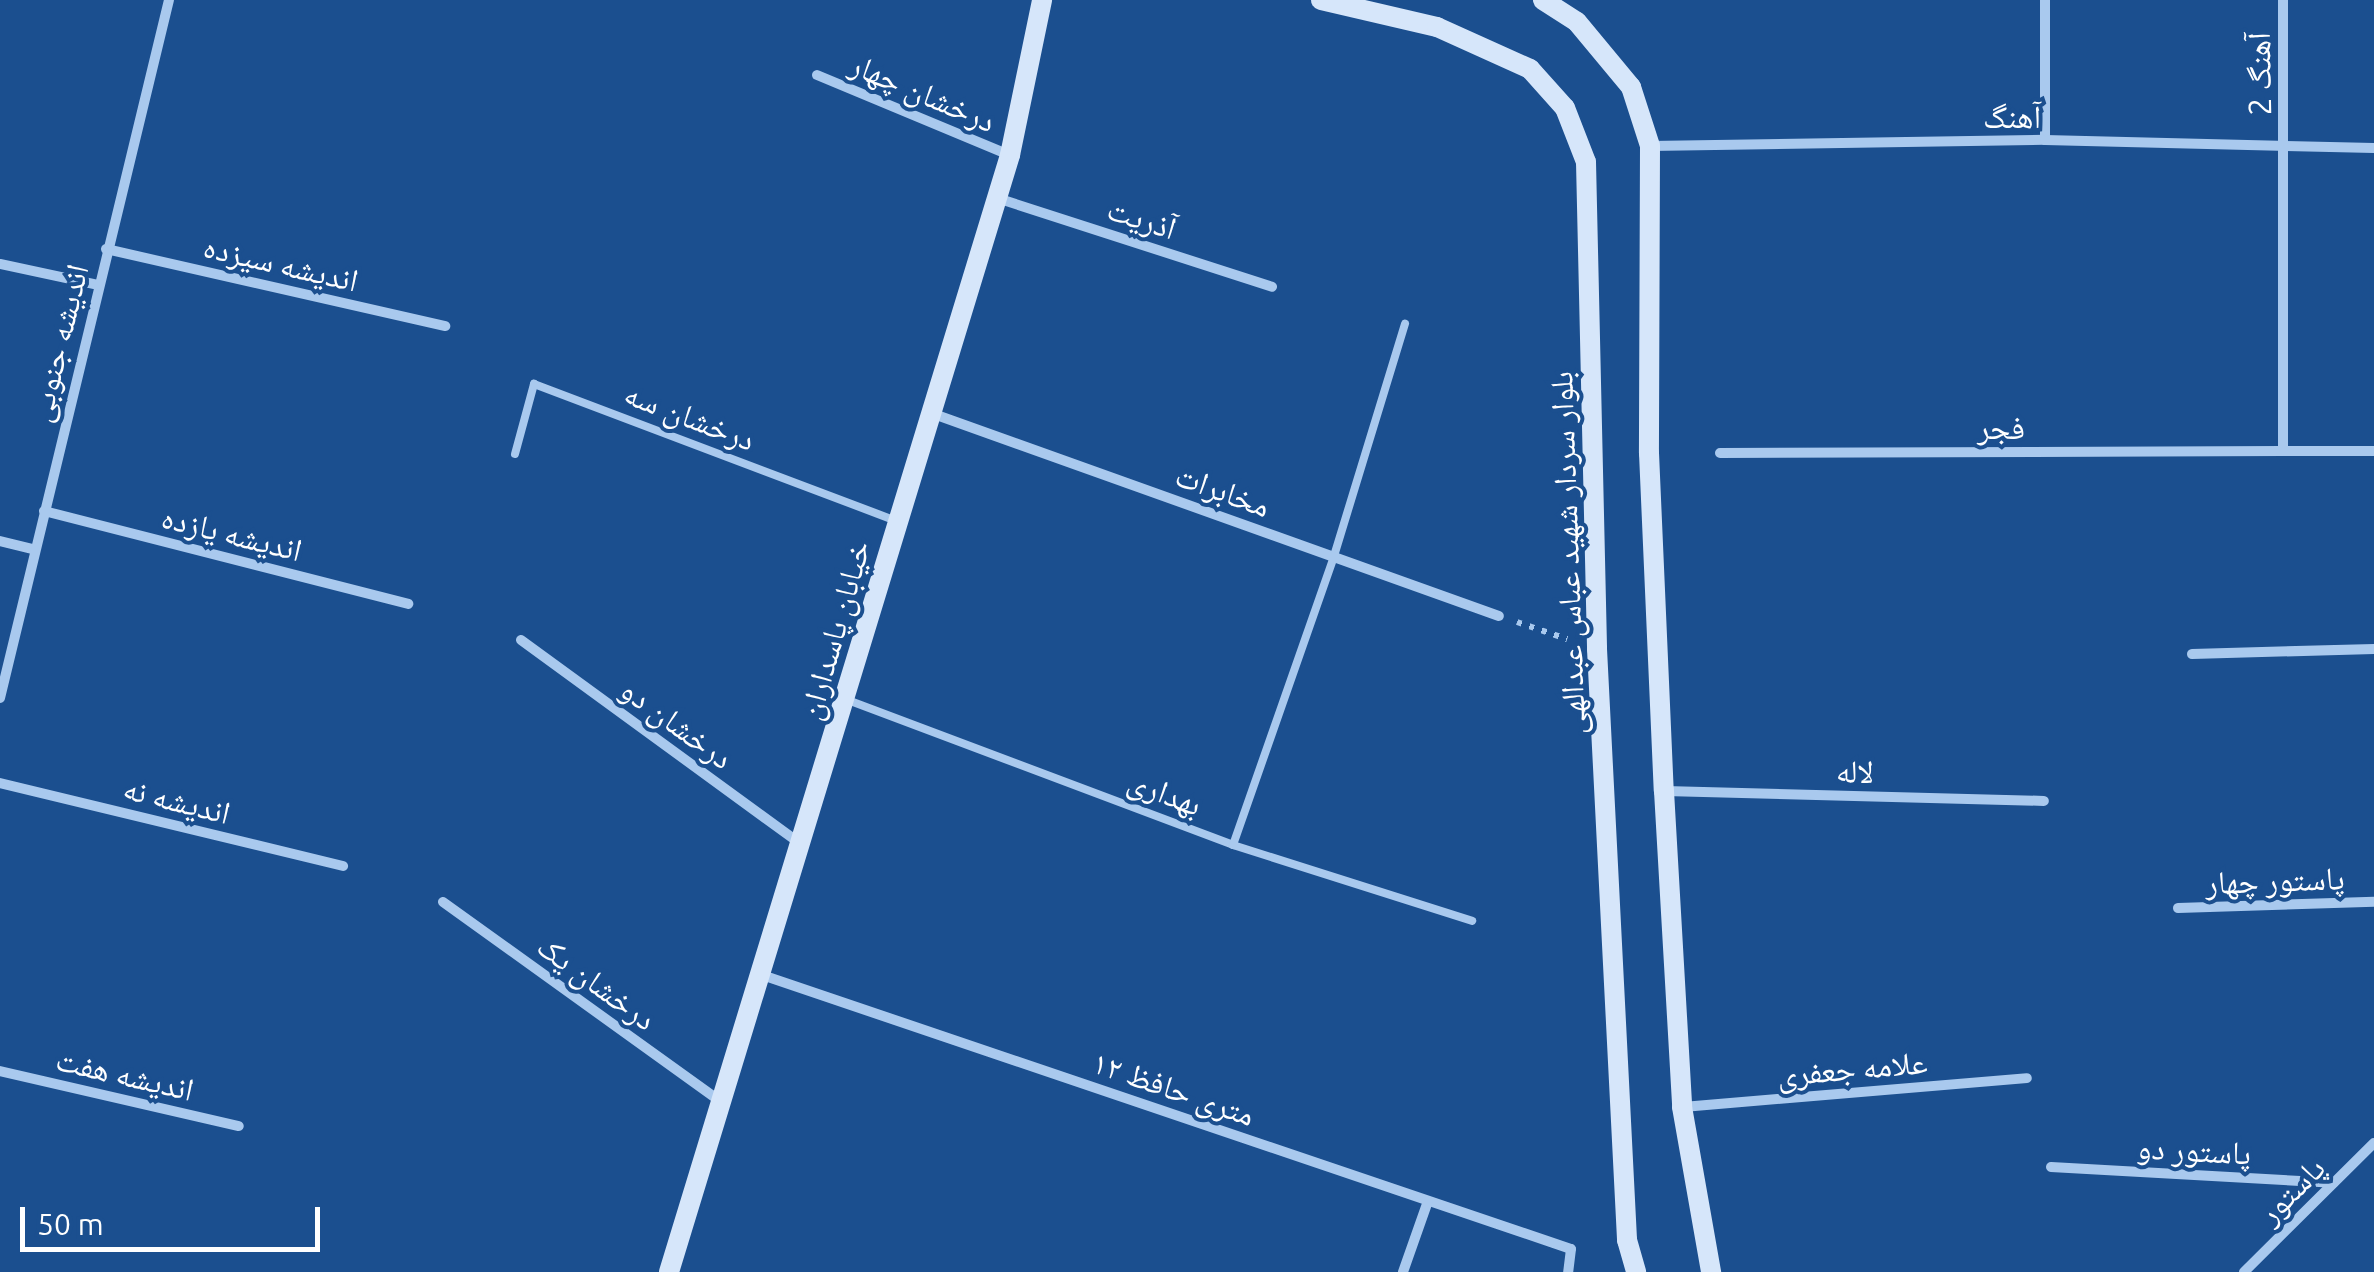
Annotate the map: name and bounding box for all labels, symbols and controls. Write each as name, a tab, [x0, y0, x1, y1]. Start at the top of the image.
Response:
street label: آهنگ 2	[2239, 32, 2279, 116]
street label: درخشان چهار	[844, 44, 1002, 140]
street label: آهنگ	[1983, 97, 2041, 135]
street label: آذریت	[1103, 189, 1181, 247]
street label: اندیشه سیزده	[200, 227, 362, 299]
street label: اندیشه جنوبی	[20, 260, 96, 426]
street label: بلوار سردار شهید عباس عبدالهی	[1541, 371, 1593, 735]
street label: درخشان سه	[619, 374, 761, 458]
street label: فجر	[1977, 408, 2025, 446]
street label: مخابرات	[1170, 455, 1276, 525]
street label: اندیشه یازده	[158, 497, 306, 569]
street label: خیابان پاسداران	[790, 536, 878, 724]
street label: درخشان دو	[613, 669, 741, 777]
street label: لاله	[1835, 751, 1875, 791]
street label: بهداری	[1123, 760, 1207, 824]
street label: اندیشه نه	[120, 768, 234, 832]
street label: پاستور چهار	[2205, 858, 2345, 902]
street label: درخشان یک	[530, 926, 664, 1038]
street label: اندیشه هفت	[52, 1040, 198, 1108]
street label: ۱۲ متری حافظ	[1088, 1042, 1260, 1134]
street label: علامه جعفری	[1775, 1042, 1929, 1094]
street label: پاستور دو	[2136, 1128, 2252, 1172]
street label: پاستور	[2250, 1149, 2332, 1231]
scale bar	[25, 1187, 325, 1249]
text: 50 m	[37, 1207, 104, 1241]

